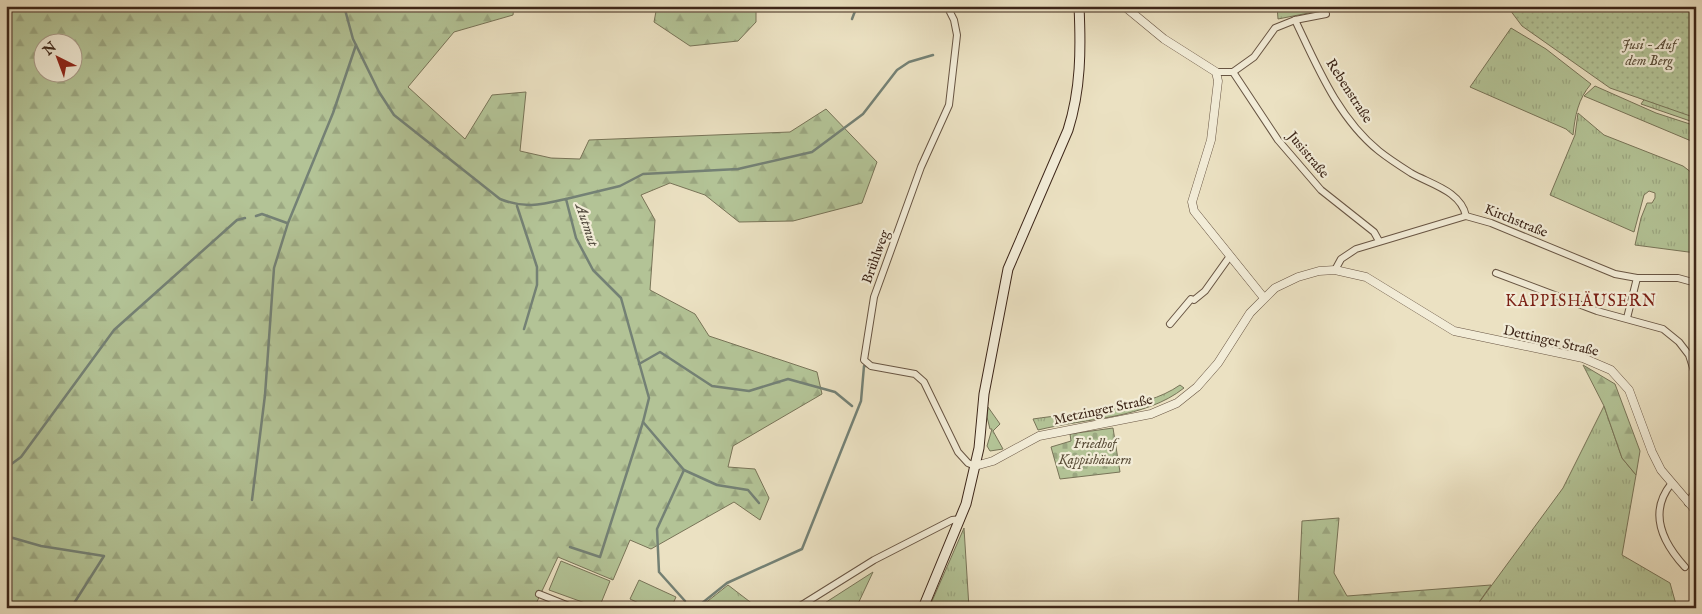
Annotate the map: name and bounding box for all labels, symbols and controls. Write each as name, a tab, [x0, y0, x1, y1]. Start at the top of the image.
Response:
north arrow	[32, 32, 82, 82]
park label: Jusi - Auf dem Berg	[1622, 36, 1680, 71]
text: N	[39, 38, 60, 60]
street label: Rebenstraße	[1322, 56, 1377, 127]
street label: Jusistraße	[1282, 126, 1333, 183]
water label: Autmut	[570, 199, 604, 250]
street label: Kirchstraße	[1482, 200, 1551, 242]
street label: Brühlweg	[858, 227, 894, 286]
district label: KAPPISHÄUSERN	[1505, 291, 1657, 312]
street label: Dettinger Straße	[1501, 321, 1601, 361]
street label: Metzinger Straße	[1052, 391, 1155, 429]
park label: Friedhof Kappishäusern	[1057, 435, 1132, 469]

